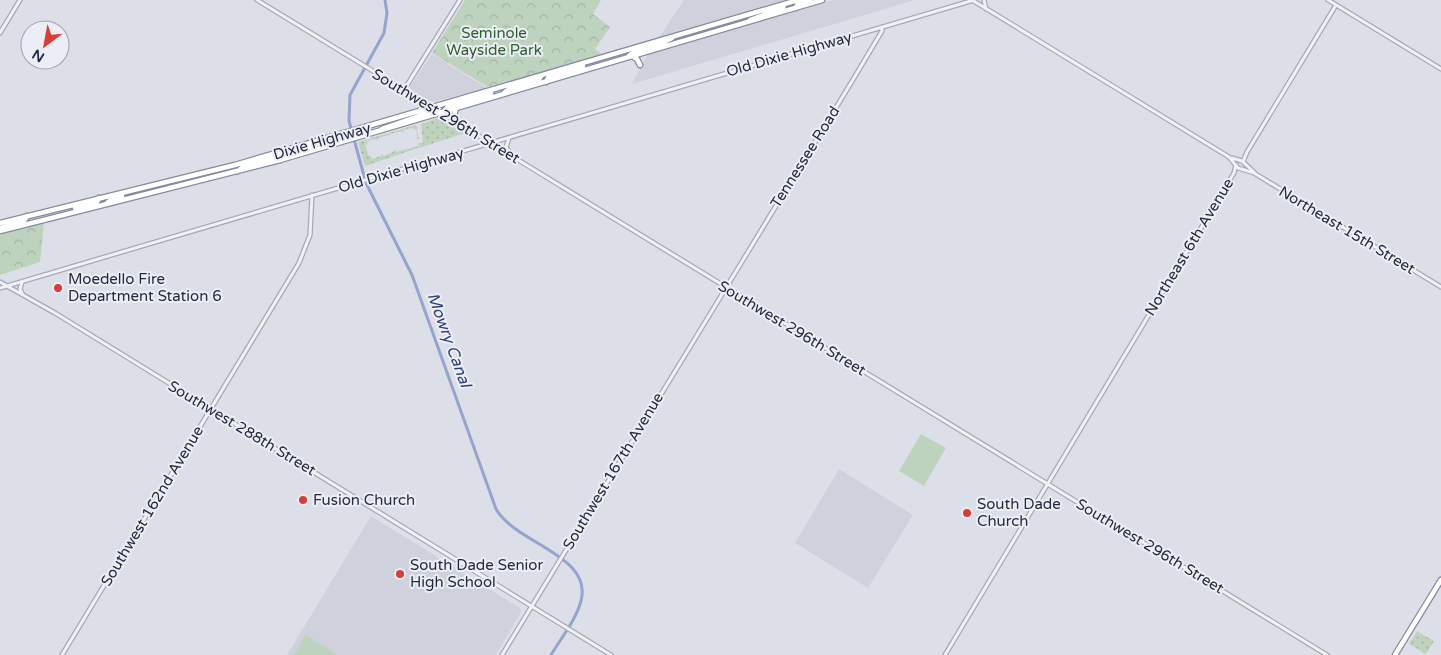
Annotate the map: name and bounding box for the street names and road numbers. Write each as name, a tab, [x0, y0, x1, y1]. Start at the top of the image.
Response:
street label: Old Dixie Highway	[724, 27, 854, 81]
street label: Southwest 296th Street	[369, 65, 523, 167]
street label: Tennessee Road	[767, 103, 843, 211]
street label: Dixie Highway	[271, 118, 373, 164]
street label: Old Dixie Highway	[336, 143, 466, 197]
street label: Northeast 6th Avenue	[1141, 175, 1237, 319]
street label: Northeast 15th Street	[1276, 182, 1419, 278]
street label: Southwest 296th Street	[715, 277, 869, 379]
street label: Southwest 288th Street	[165, 377, 319, 479]
street label: Southwest 167th Avenue	[559, 389, 667, 553]
street label: Southwest 162nd Avenue	[97, 423, 207, 589]
street label: Southwest 296th Street	[1073, 495, 1227, 597]

